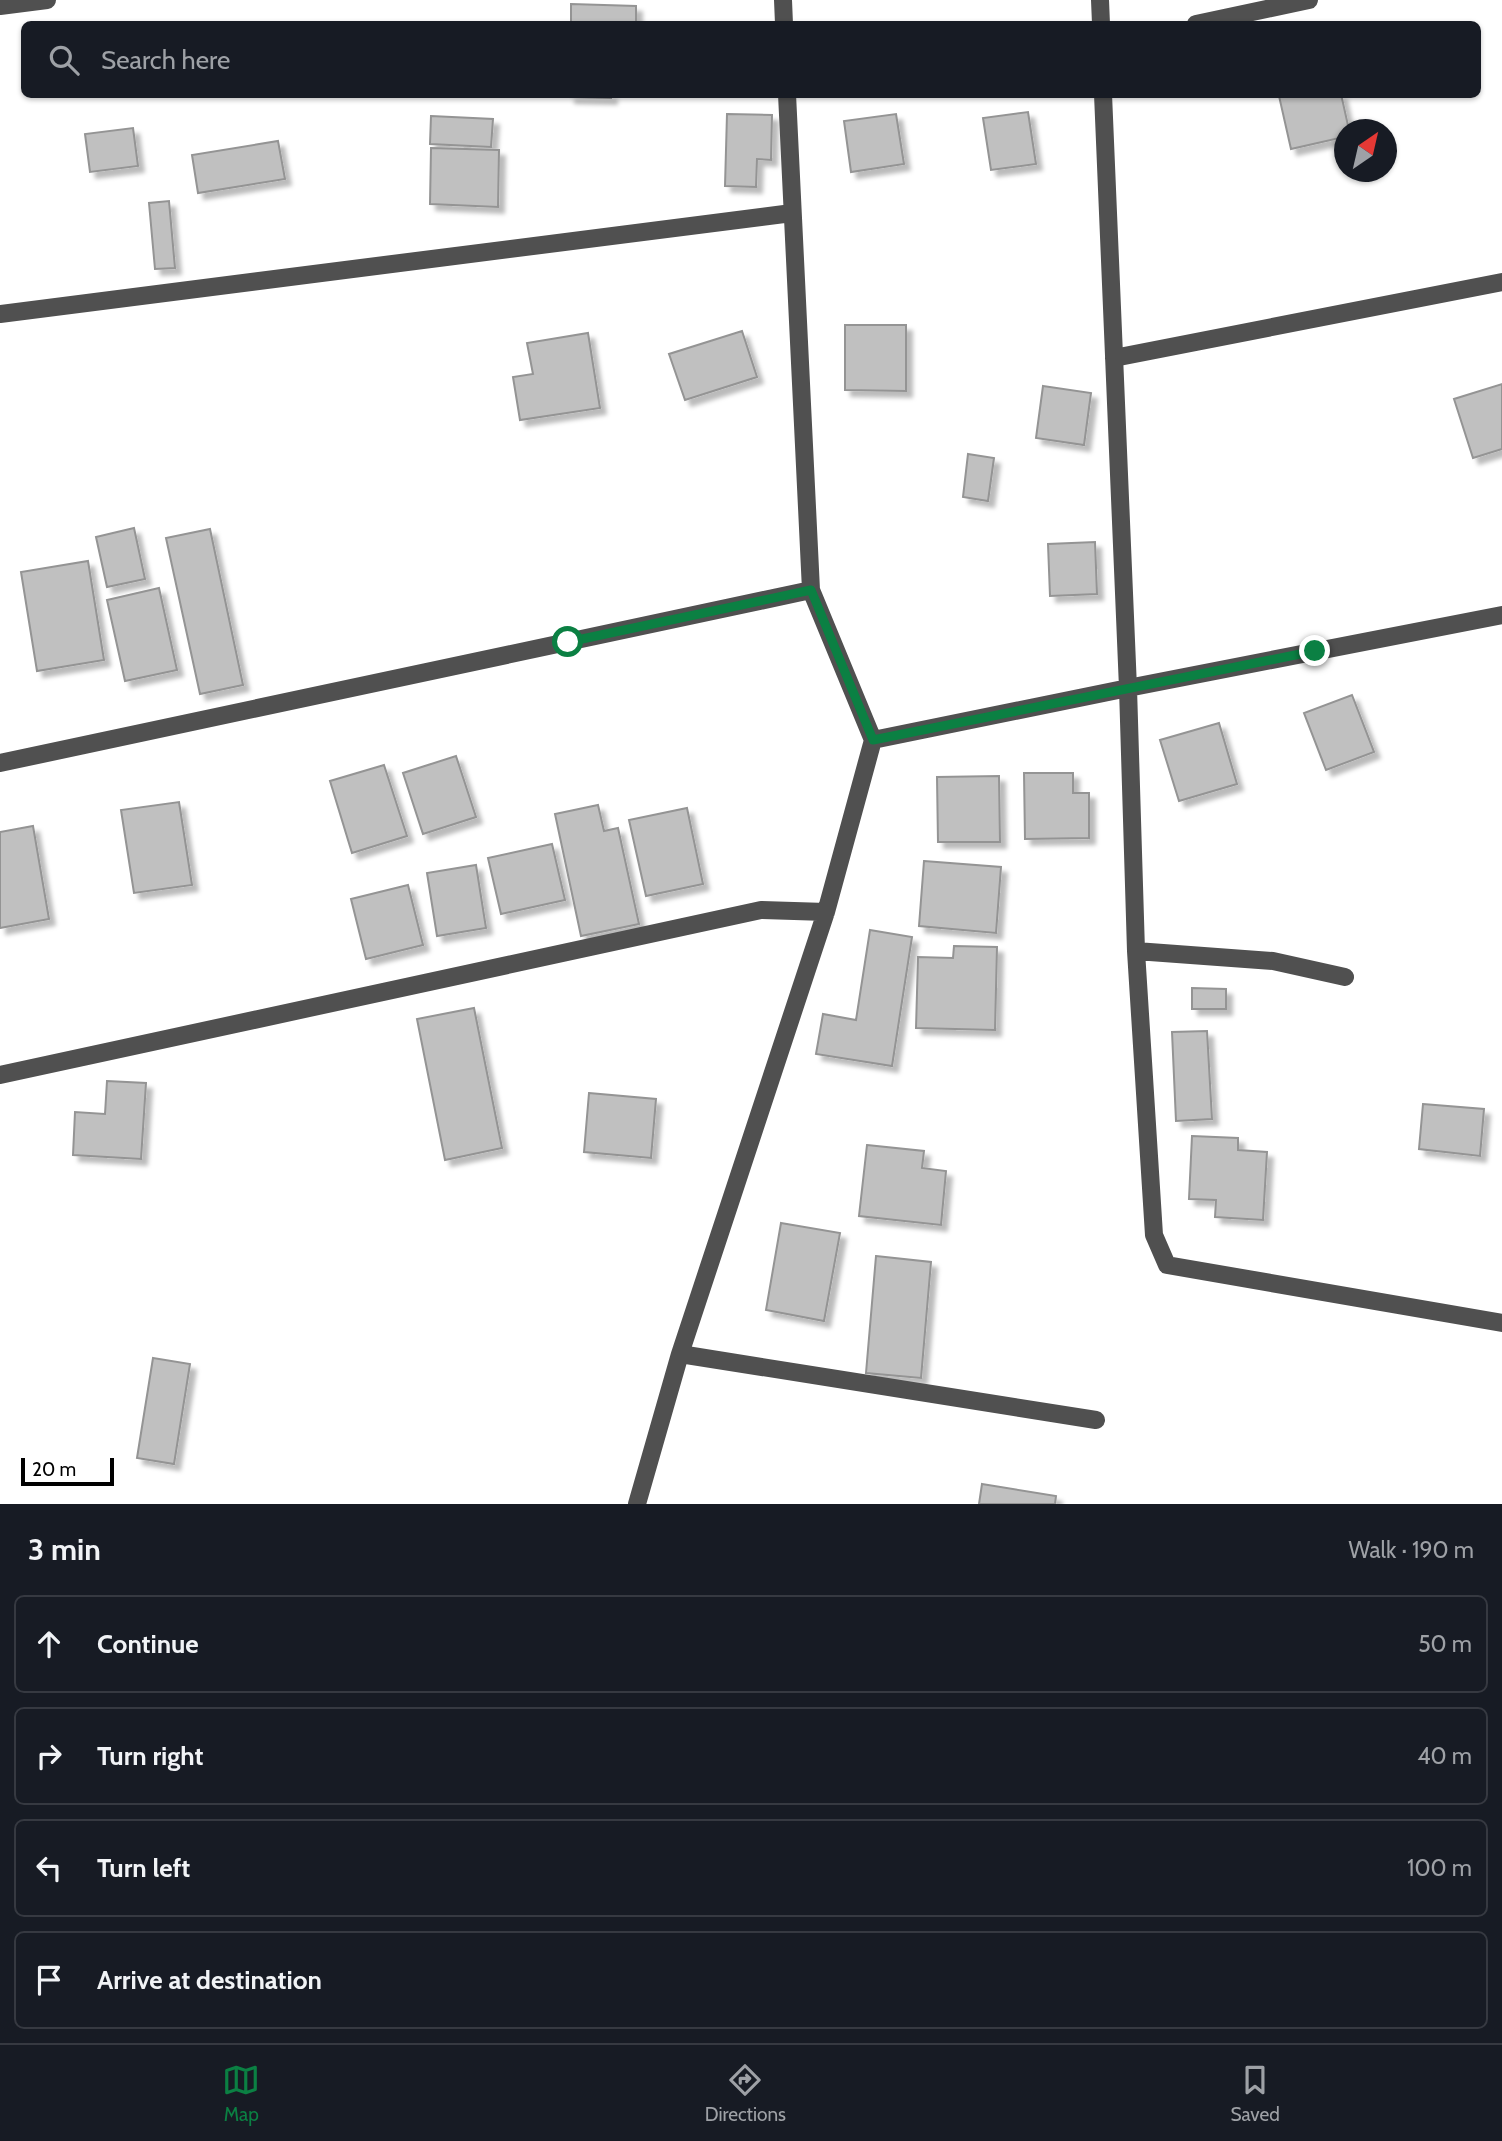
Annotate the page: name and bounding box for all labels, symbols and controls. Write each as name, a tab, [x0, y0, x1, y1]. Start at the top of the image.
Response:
search box	[21, 21, 1481, 98]
icon: search	[45, 41, 83, 79]
text: Search here	[101, 44, 230, 76]
north arrow	[1334, 119, 1397, 182]
route start	[552, 626, 583, 657]
route end	[1299, 635, 1330, 666]
scale bar	[21, 1455, 114, 1487]
text: 20 m	[32, 1458, 76, 1481]
text: 3 min	[28, 1531, 101, 1568]
text: Walk · 190 m	[1349, 1536, 1474, 1564]
icon: ahead	[30, 1625, 68, 1663]
text: Continue	[97, 1628, 199, 1660]
text: 50 m	[1418, 1630, 1472, 1658]
icon: right	[30, 1737, 68, 1775]
text: Turn right	[97, 1740, 203, 1772]
text: 40 m	[1417, 1742, 1472, 1770]
icon: left	[30, 1849, 68, 1887]
text: Turn left	[97, 1852, 190, 1884]
text: 100 m	[1407, 1854, 1472, 1882]
icon: arrive	[30, 1961, 68, 1999]
text: Arrive at destination	[97, 1964, 322, 1996]
tab: Map	[222, 2061, 260, 2126]
tab: Directions	[705, 2061, 786, 2126]
tab: Saved	[1230, 2061, 1280, 2126]

